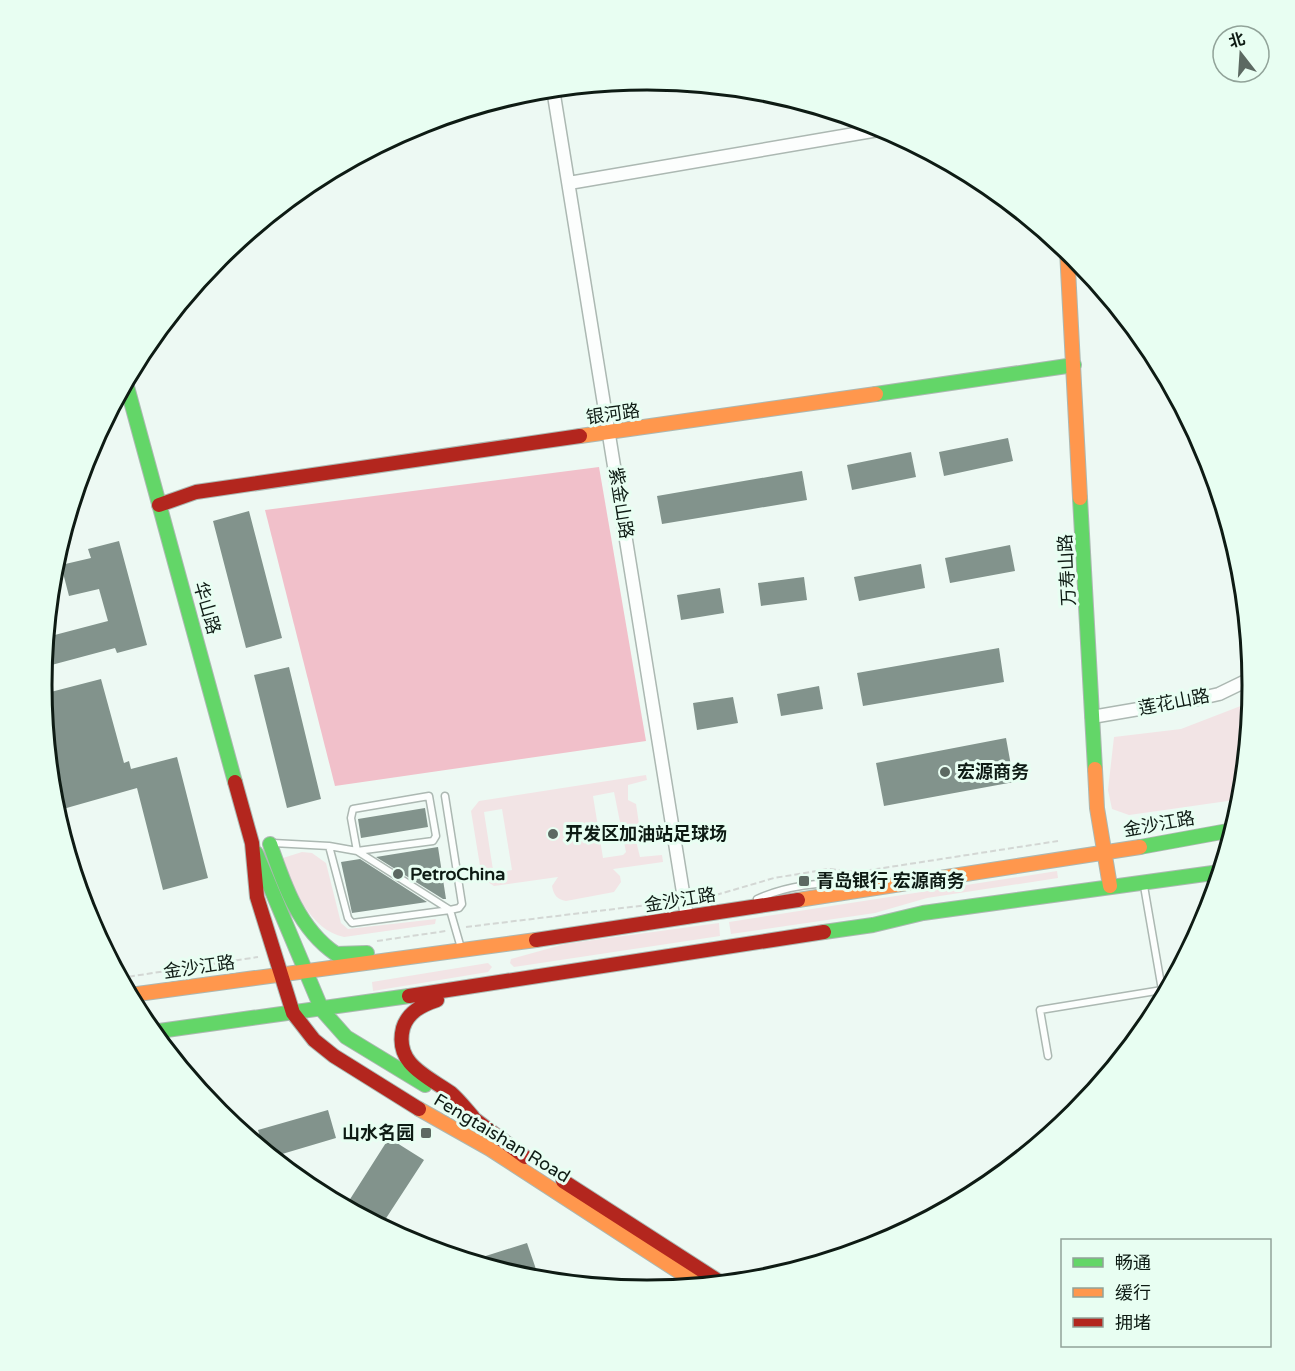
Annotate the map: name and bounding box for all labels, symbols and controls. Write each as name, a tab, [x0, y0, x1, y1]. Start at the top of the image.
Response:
north arrow	[1211, 24, 1271, 84]
text: 北	[1226, 29, 1247, 53]
street label: 银河路	[585, 399, 641, 429]
street label: 紫金山路	[605, 466, 637, 540]
street label: 万寿山路	[1054, 533, 1080, 607]
street label: 华山路	[189, 579, 225, 637]
street label: 莲花山路	[1137, 684, 1211, 720]
place label: 宏源商务	[957, 761, 1029, 783]
marker: 宏源商务	[938, 765, 952, 779]
street label: 金沙江路	[1122, 807, 1196, 841]
place label: 开发区加油站足球场	[565, 823, 727, 845]
marker: 开发区加油站足球场	[546, 827, 560, 841]
place label: PetroChina	[410, 863, 505, 885]
marker: PetroChina	[391, 867, 405, 881]
place label: 青岛银行 宏源商务	[816, 870, 965, 892]
marker: 青岛银行 宏源商务	[797, 874, 811, 888]
street label: 金沙江路	[643, 884, 717, 916]
street label: 金沙江路	[162, 951, 236, 983]
street label: Fengtaishan Road	[430, 1089, 574, 1187]
place label: 山水名园	[342, 1122, 414, 1144]
marker: 山水名园	[419, 1126, 433, 1140]
legend	[1061, 1239, 1271, 1347]
text: 畅通	[1115, 1252, 1151, 1274]
text: 缓行	[1115, 1282, 1151, 1304]
text: 拥堵	[1115, 1312, 1151, 1334]

